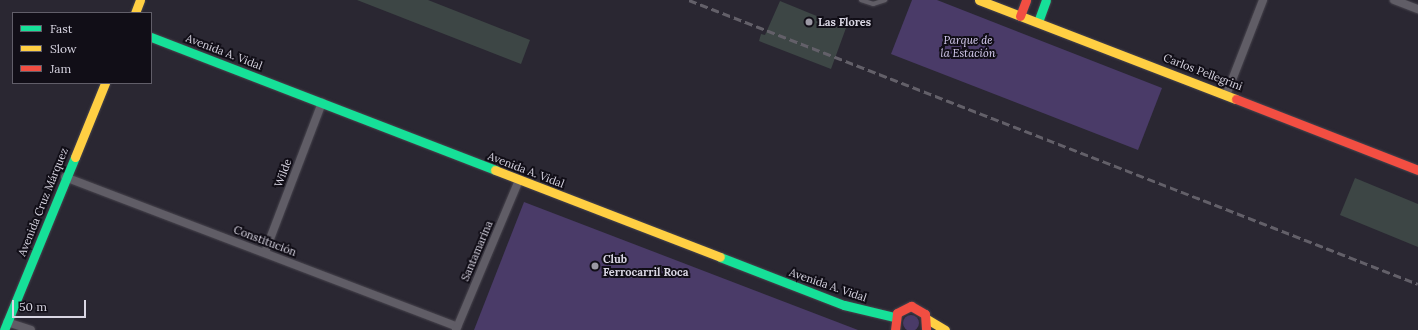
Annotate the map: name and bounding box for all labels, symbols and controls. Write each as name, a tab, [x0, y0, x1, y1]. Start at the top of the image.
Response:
legend	[12, 12, 152, 84]
place label: Las Flores	[818, 15, 871, 29]
marker: Las Flores	[803, 16, 815, 28]
text: Fast	[50, 21, 73, 36]
street label: Avenida A. Vidal	[184, 31, 264, 73]
park label: Parque de la Estación	[941, 34, 995, 60]
text: Slow	[50, 41, 77, 56]
street label: Carlos Pellegrini	[1162, 51, 1244, 93]
text: Jam	[50, 61, 71, 76]
street label: Avenida Cruz Márquez	[15, 146, 71, 258]
street label: Avenida A. Vidal	[486, 149, 566, 191]
street label: Wilde	[272, 157, 294, 189]
street label: Santamarina	[458, 219, 496, 283]
street label: Constitución	[232, 223, 298, 259]
place label: Club Ferrocarril Roca	[603, 253, 688, 279]
marker: Club Ferrocarril Roca	[590, 261, 600, 271]
street label: Avenida A. Vidal	[788, 266, 868, 304]
scale bar	[14, 292, 88, 318]
text: 50 m	[19, 299, 47, 314]

